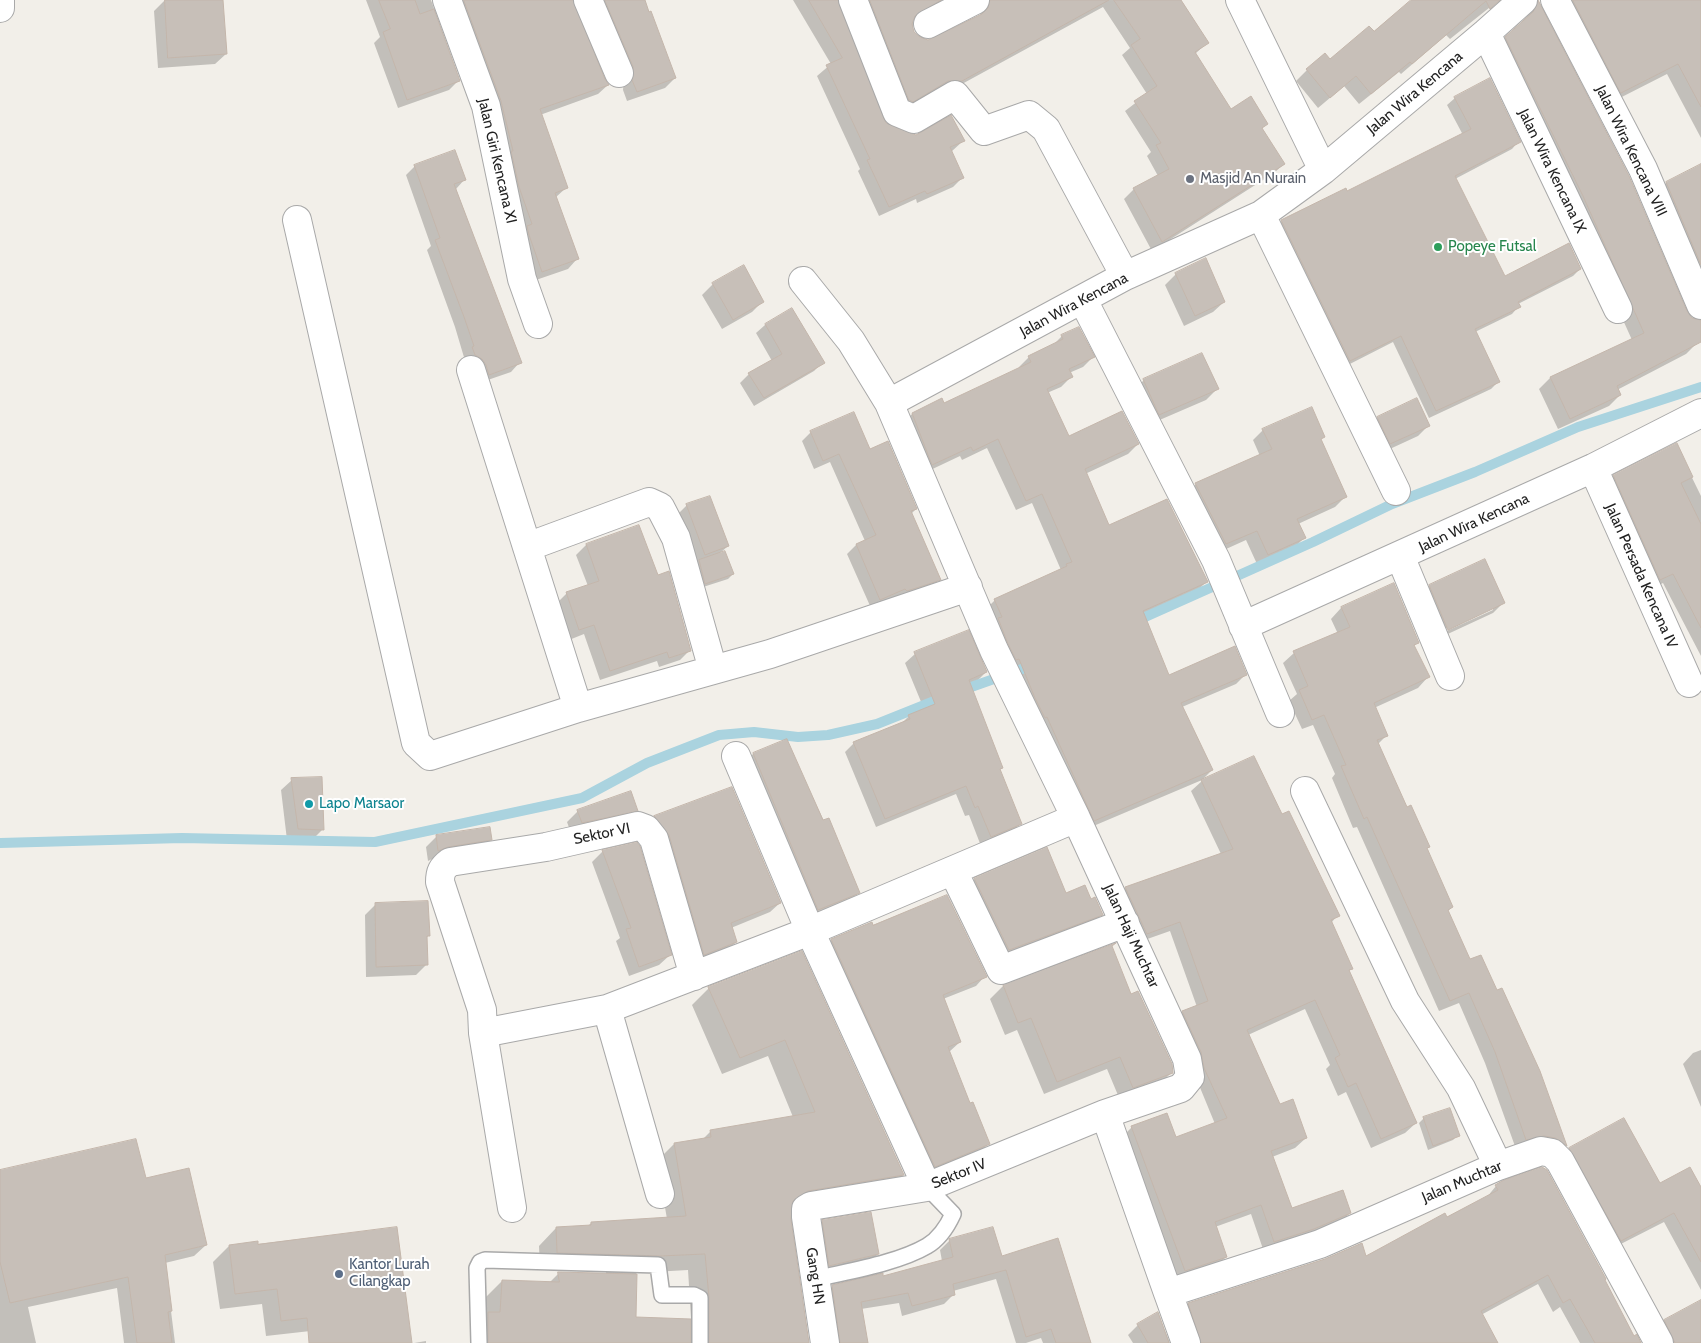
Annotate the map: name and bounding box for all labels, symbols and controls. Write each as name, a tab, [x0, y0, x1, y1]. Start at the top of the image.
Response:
street label: Jalan Wira Kencana	[1363, 48, 1467, 138]
street label: Jalan Wira Kencana VIII	[1591, 83, 1671, 219]
street label: Jalan Giri Kencana XI	[474, 97, 520, 225]
street label: Jalan Wira Kencana IX	[1514, 106, 1590, 236]
place label: Masjid An Nurain	[1200, 170, 1306, 188]
marker: Masjid An Nurain	[1184, 173, 1196, 185]
place label: Popeye Futsal	[1448, 238, 1536, 256]
marker: Popeye Futsal	[1432, 241, 1444, 253]
street label: Jalan Wira Kencana	[1017, 269, 1131, 341]
street label: Jalan Wira Kencana	[1416, 490, 1532, 556]
street label: Jalan Persada Kencana IV	[1601, 501, 1681, 651]
place label: Lapo Marsaor	[319, 795, 404, 813]
marker: Lapo Marsaor	[303, 798, 315, 810]
street label: Sektor VI	[572, 819, 632, 849]
street label: Jalan Haji Muchtar	[1099, 881, 1163, 991]
street label: Sektor IV	[929, 1155, 989, 1193]
street label: Jalan Muchtar	[1419, 1157, 1505, 1207]
street label: Gang HN	[802, 1246, 828, 1306]
place label: Kantor Lurah Cilangkap	[349, 1256, 430, 1291]
marker: Kantor Lurah Cilangkap	[333, 1268, 345, 1280]

